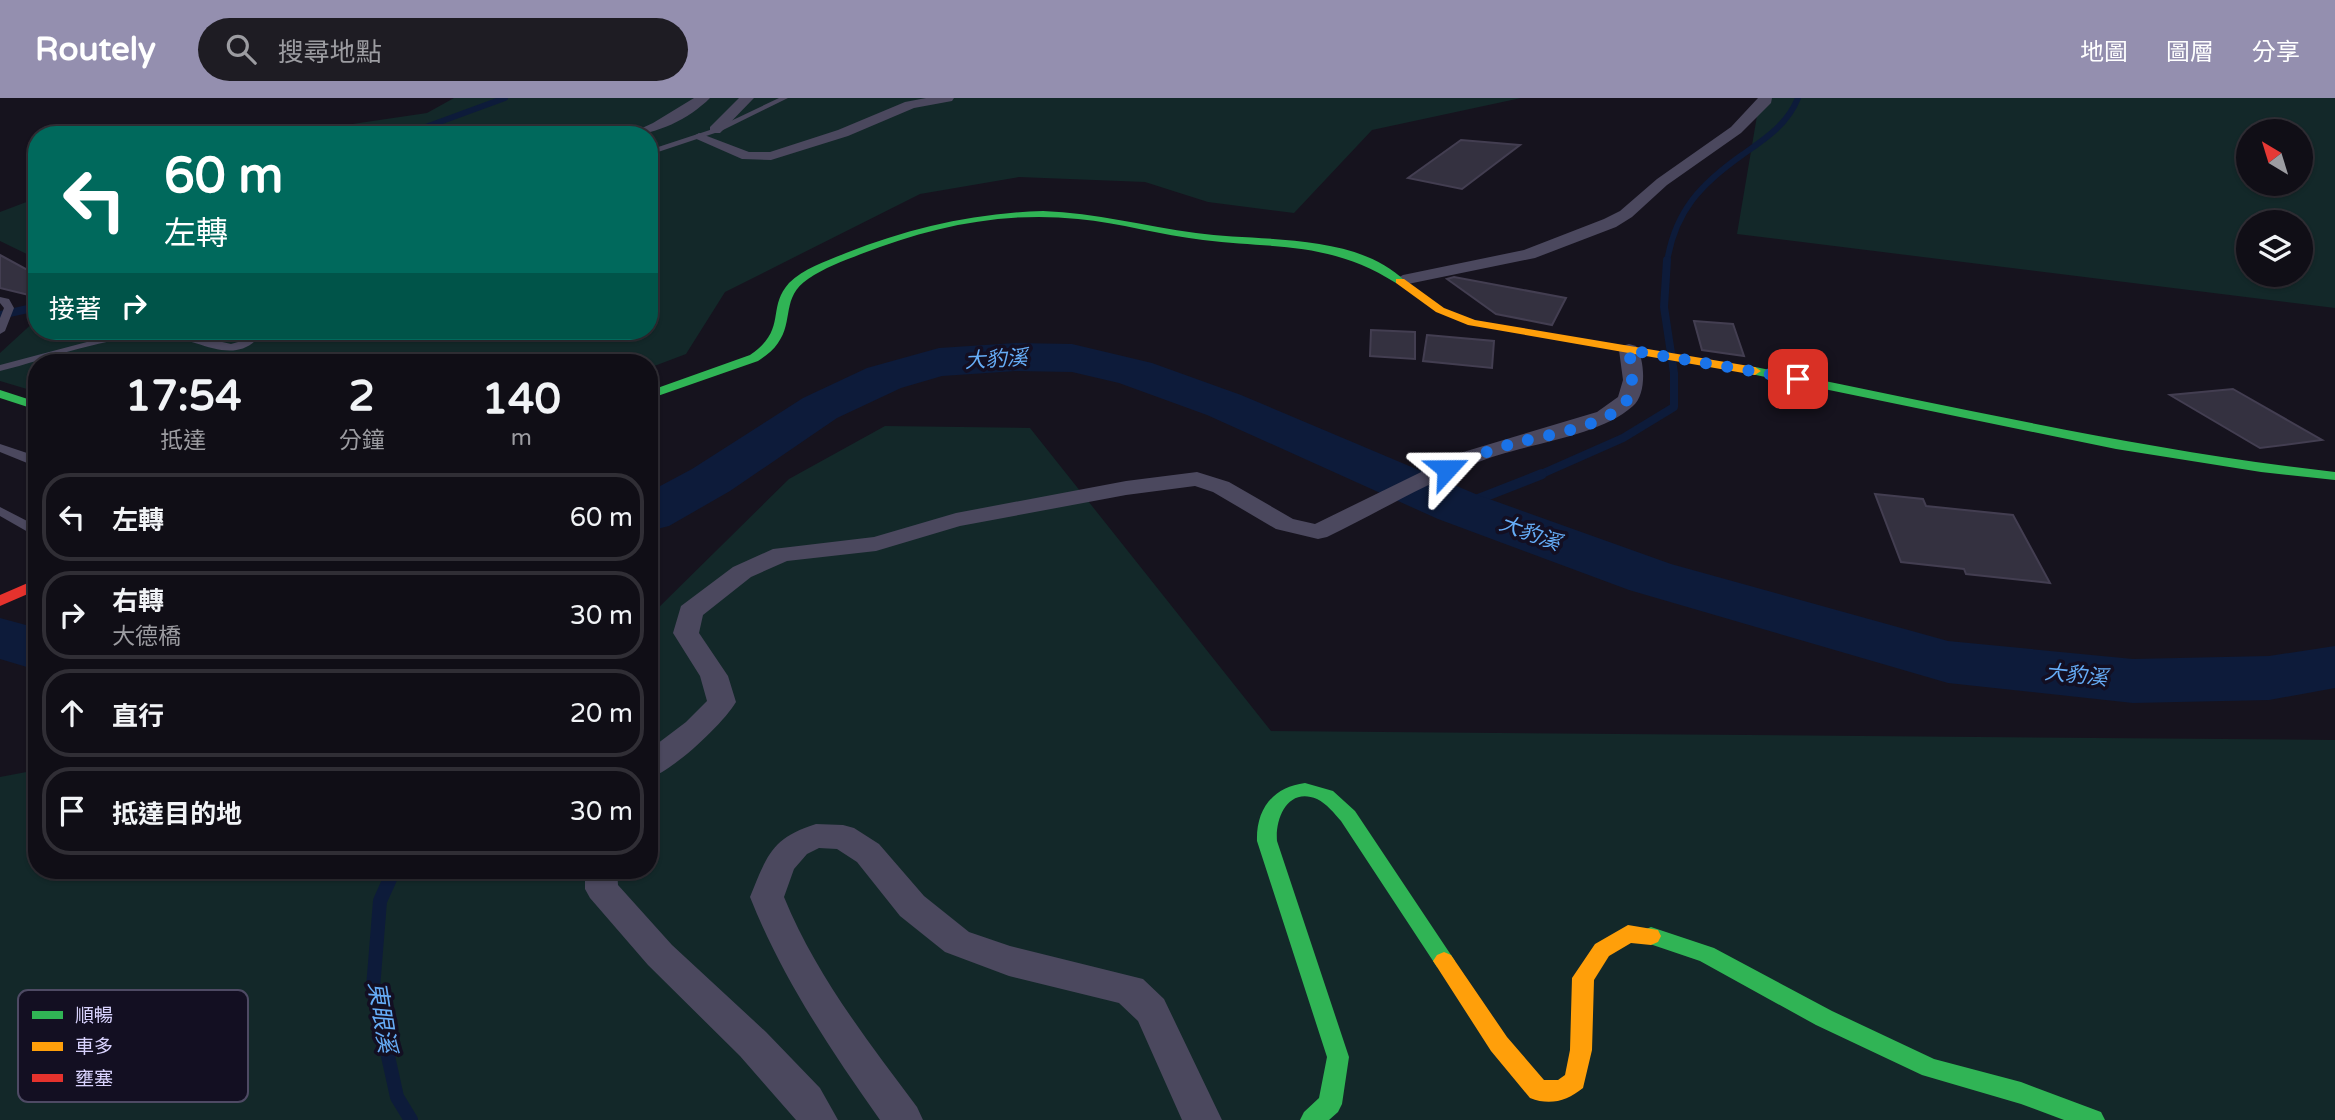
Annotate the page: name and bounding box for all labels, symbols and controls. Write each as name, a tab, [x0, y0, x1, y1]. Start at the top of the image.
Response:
search box	[198, 18, 688, 81]
text: Routely	[35, 30, 156, 69]
icon: search	[222, 30, 260, 68]
text: 搜尋地點	[278, 37, 382, 68]
text: 地圖	[2080, 38, 2128, 67]
text: 圖層	[2166, 38, 2214, 67]
text: 分享	[2252, 38, 2300, 67]
north arrow	[2236, 119, 2314, 196]
map controls	[2236, 119, 2313, 287]
text: 60 m	[164, 147, 283, 206]
icon: left	[49, 154, 140, 245]
button: layers	[2236, 210, 2313, 287]
text: 左轉	[164, 215, 228, 253]
icon: right	[115, 287, 153, 325]
text: 接著	[49, 294, 101, 325]
water label: 大豹溪	[964, 345, 1031, 374]
pin	[1768, 349, 1828, 409]
icon: arrive	[1779, 360, 1817, 398]
text: 17:54	[125, 371, 242, 422]
text: 2	[348, 371, 375, 422]
text: 140	[482, 374, 561, 425]
text: m	[511, 424, 532, 452]
text: 抵達	[160, 427, 206, 455]
text: 分鐘	[339, 427, 385, 455]
position arrow	[1410, 432, 1484, 506]
icon: left	[53, 498, 91, 536]
text: 60 m	[570, 502, 633, 533]
text: 左轉	[112, 505, 164, 536]
water label: 大豹溪	[1496, 511, 1567, 557]
text: 右轉	[112, 586, 164, 617]
icon: right	[53, 596, 91, 634]
text: 30 m	[570, 600, 633, 631]
text: 大德橋	[112, 623, 181, 651]
water label: 大豹溪	[2043, 660, 2112, 692]
icon: ahead	[53, 694, 91, 732]
text: 20 m	[570, 698, 633, 729]
text: 直行	[112, 701, 164, 732]
icon: arrive	[53, 792, 91, 830]
text: 30 m	[570, 796, 633, 827]
text: 抵達目的地	[112, 799, 242, 830]
water label: 東眼溪	[362, 979, 402, 1058]
legend	[18, 990, 248, 1102]
text: 順暢	[75, 1005, 113, 1027]
text: 車多	[75, 1036, 113, 1058]
text: 壅塞	[75, 1068, 113, 1090]

